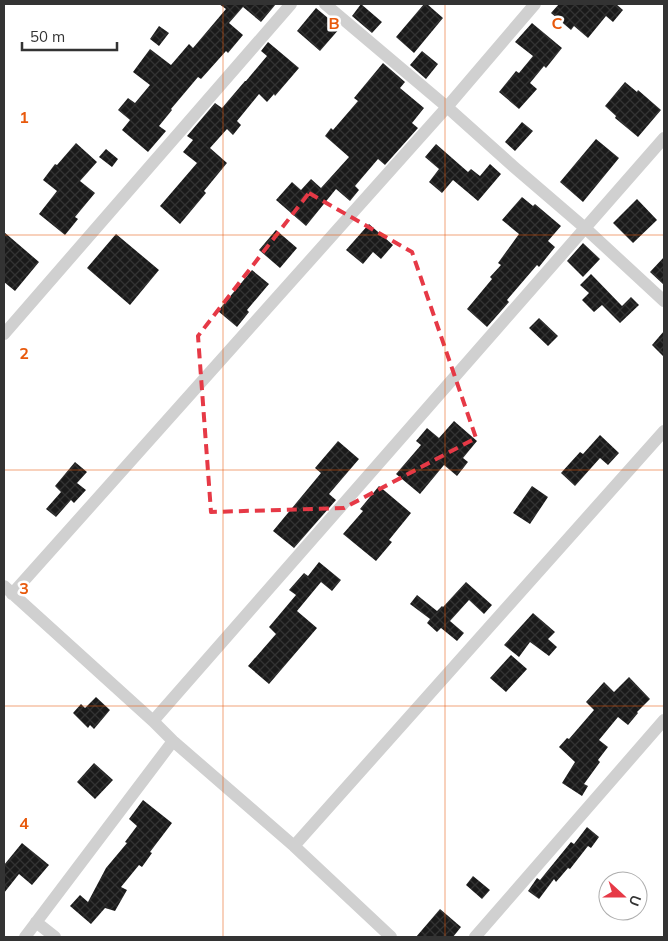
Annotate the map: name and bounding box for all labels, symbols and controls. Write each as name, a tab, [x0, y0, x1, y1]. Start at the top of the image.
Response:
text: B	[328, 13, 340, 33]
text: C	[552, 13, 563, 33]
scale bar	[22, 20, 118, 52]
text: 50 m	[30, 27, 65, 46]
text: 1	[19, 107, 29, 127]
text: 2	[19, 343, 29, 363]
text: 3	[19, 578, 29, 598]
text: 4	[19, 813, 29, 833]
north arrow	[598, 871, 648, 921]
text: U	[625, 893, 645, 909]

